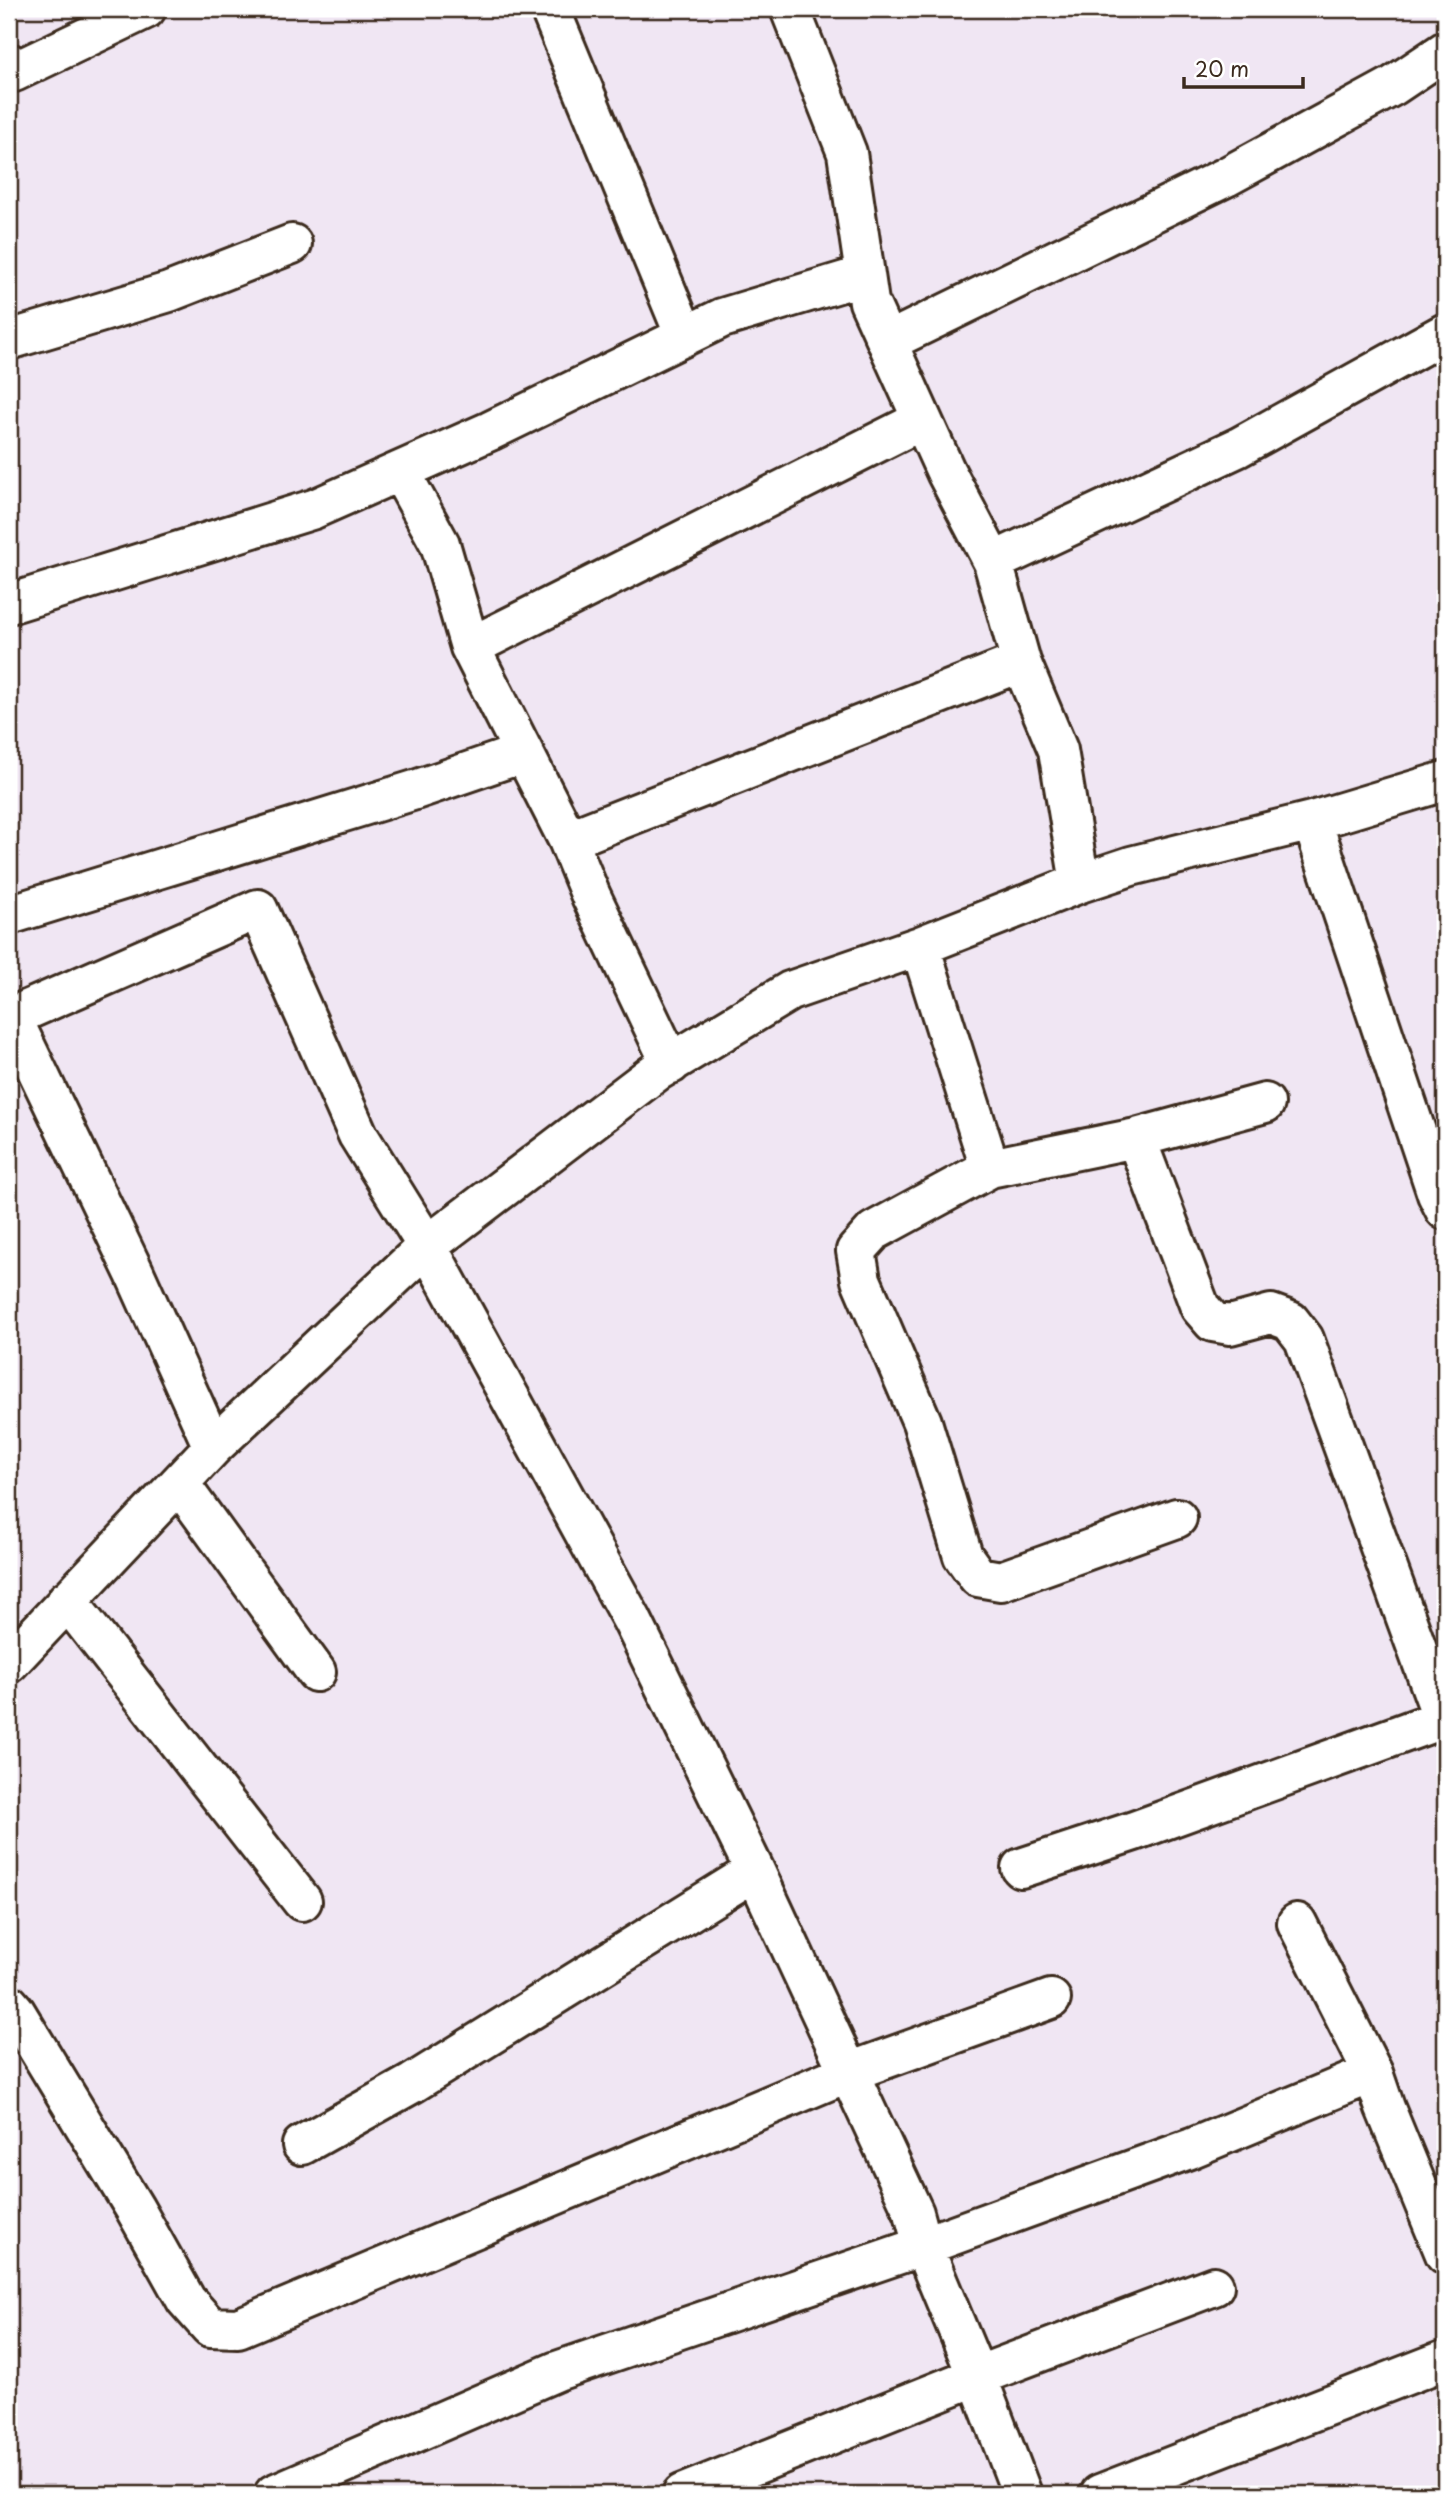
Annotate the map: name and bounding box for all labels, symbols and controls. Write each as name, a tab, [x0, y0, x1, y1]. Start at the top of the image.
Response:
scale bar	[1184, 46, 1304, 90]
text: 20 m	[1195, 52, 1249, 84]

